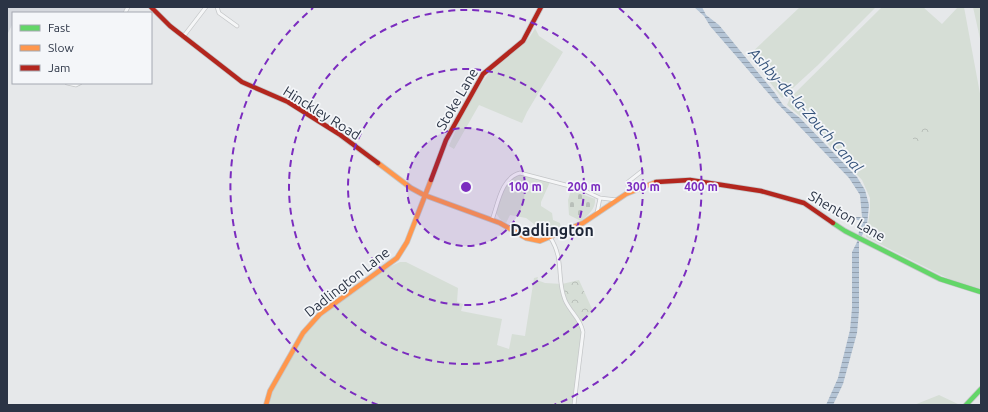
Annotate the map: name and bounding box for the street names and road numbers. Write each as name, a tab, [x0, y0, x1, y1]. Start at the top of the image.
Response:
street label: Stoke Lane	[433, 65, 481, 133]
street label: Hinckley Road	[280, 83, 364, 143]
street label: Shenton Lane	[806, 188, 888, 244]
street label: Dadlington Lane	[301, 244, 393, 320]

